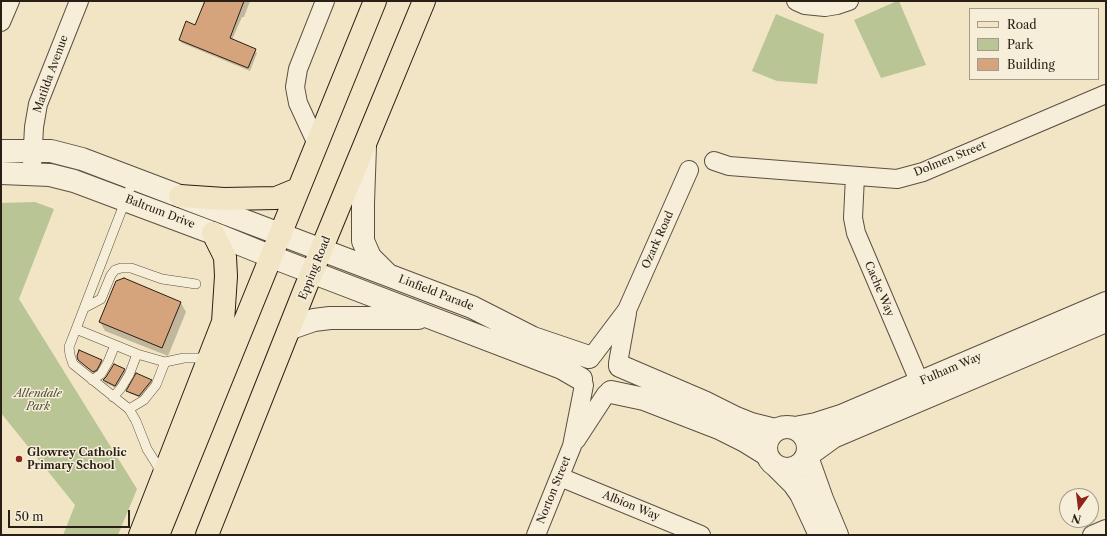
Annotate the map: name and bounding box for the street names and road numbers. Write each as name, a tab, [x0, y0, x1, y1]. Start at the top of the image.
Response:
street label: Matilda Avenue	[31, 33, 71, 115]
street label: Dolmen Street	[912, 139, 988, 179]
street label: Baltrum Drive	[123, 193, 197, 231]
street label: Ozark Road	[639, 209, 677, 271]
street label: Epping Road	[296, 234, 334, 302]
street label: Cache Way	[861, 259, 897, 319]
street label: Linfield Parade	[396, 273, 476, 313]
street label: Fulham Way	[918, 350, 984, 388]
street label: Norton Street	[534, 454, 574, 526]
street label: Albion Way	[600, 489, 662, 523]

